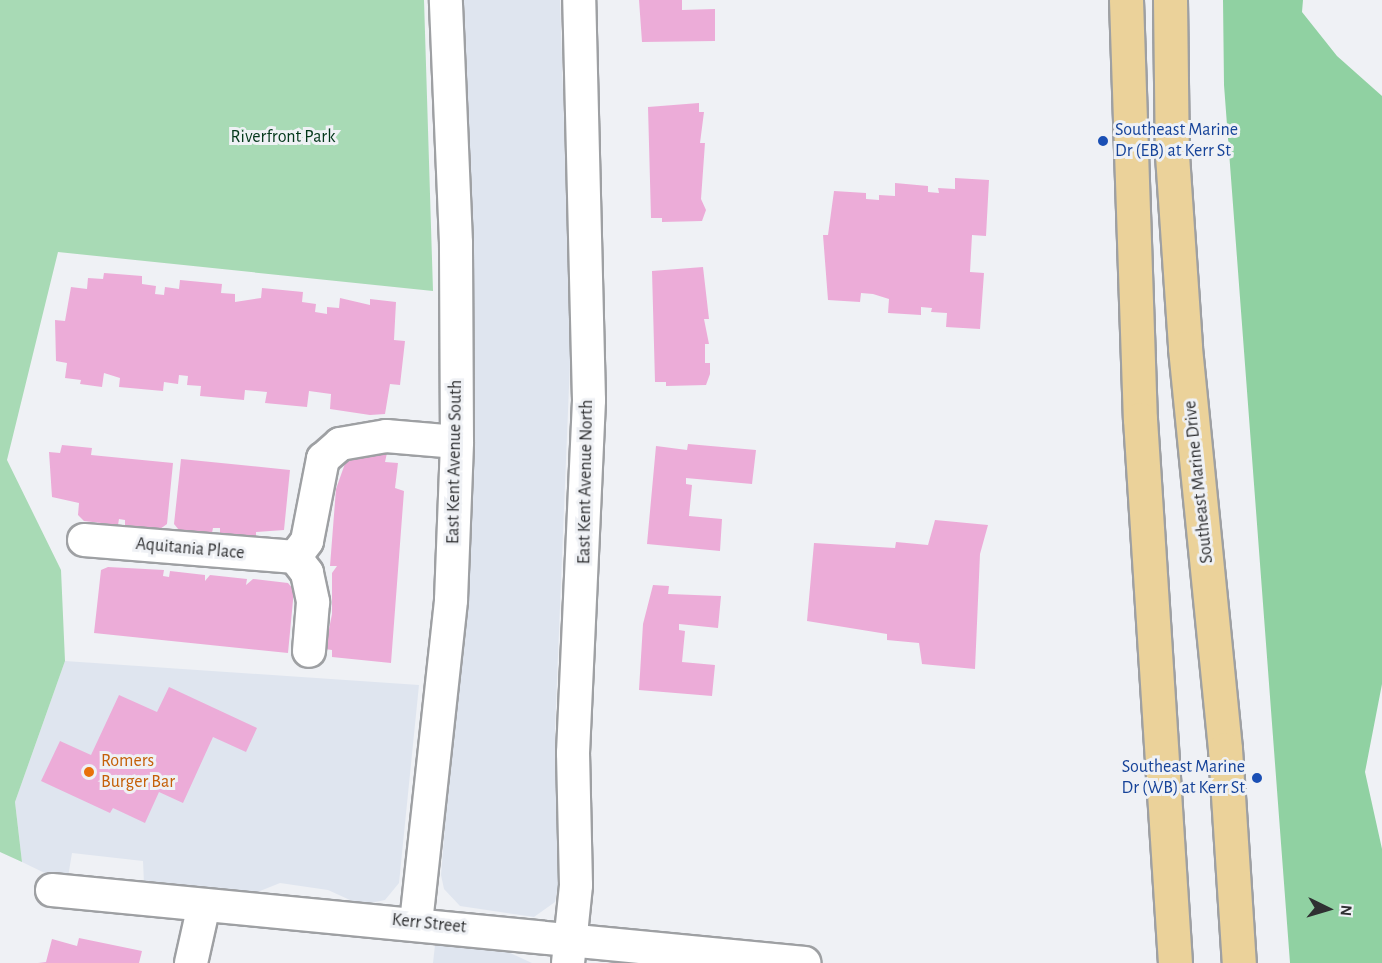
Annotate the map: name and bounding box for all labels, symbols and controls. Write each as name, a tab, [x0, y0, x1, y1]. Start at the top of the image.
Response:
place label: Southeast Marine Dr (EB) at Kerr St	[1115, 120, 1238, 162]
park label: Riverfront Park	[231, 126, 335, 148]
marker: Southeast Marine Dr (EB) at Kerr St	[1096, 134, 1110, 148]
street label: East Kent Avenue South	[443, 380, 467, 544]
street label: East Kent Avenue North	[574, 399, 598, 565]
street label: Southeast Marine Drive	[1180, 400, 1218, 564]
street label: Aquitania Place	[135, 533, 245, 565]
place label: Romers Burger Bar	[101, 751, 175, 794]
place label: Southeast Marine Dr (WB) at Kerr St	[1122, 757, 1245, 800]
marker: Romers Burger Bar	[82, 765, 96, 779]
marker: Southeast Marine Dr (WB) at Kerr St	[1250, 771, 1264, 785]
north arrow	[1298, 879, 1358, 939]
text: N	[1337, 904, 1354, 917]
street label: Kerr Street	[391, 909, 467, 939]

